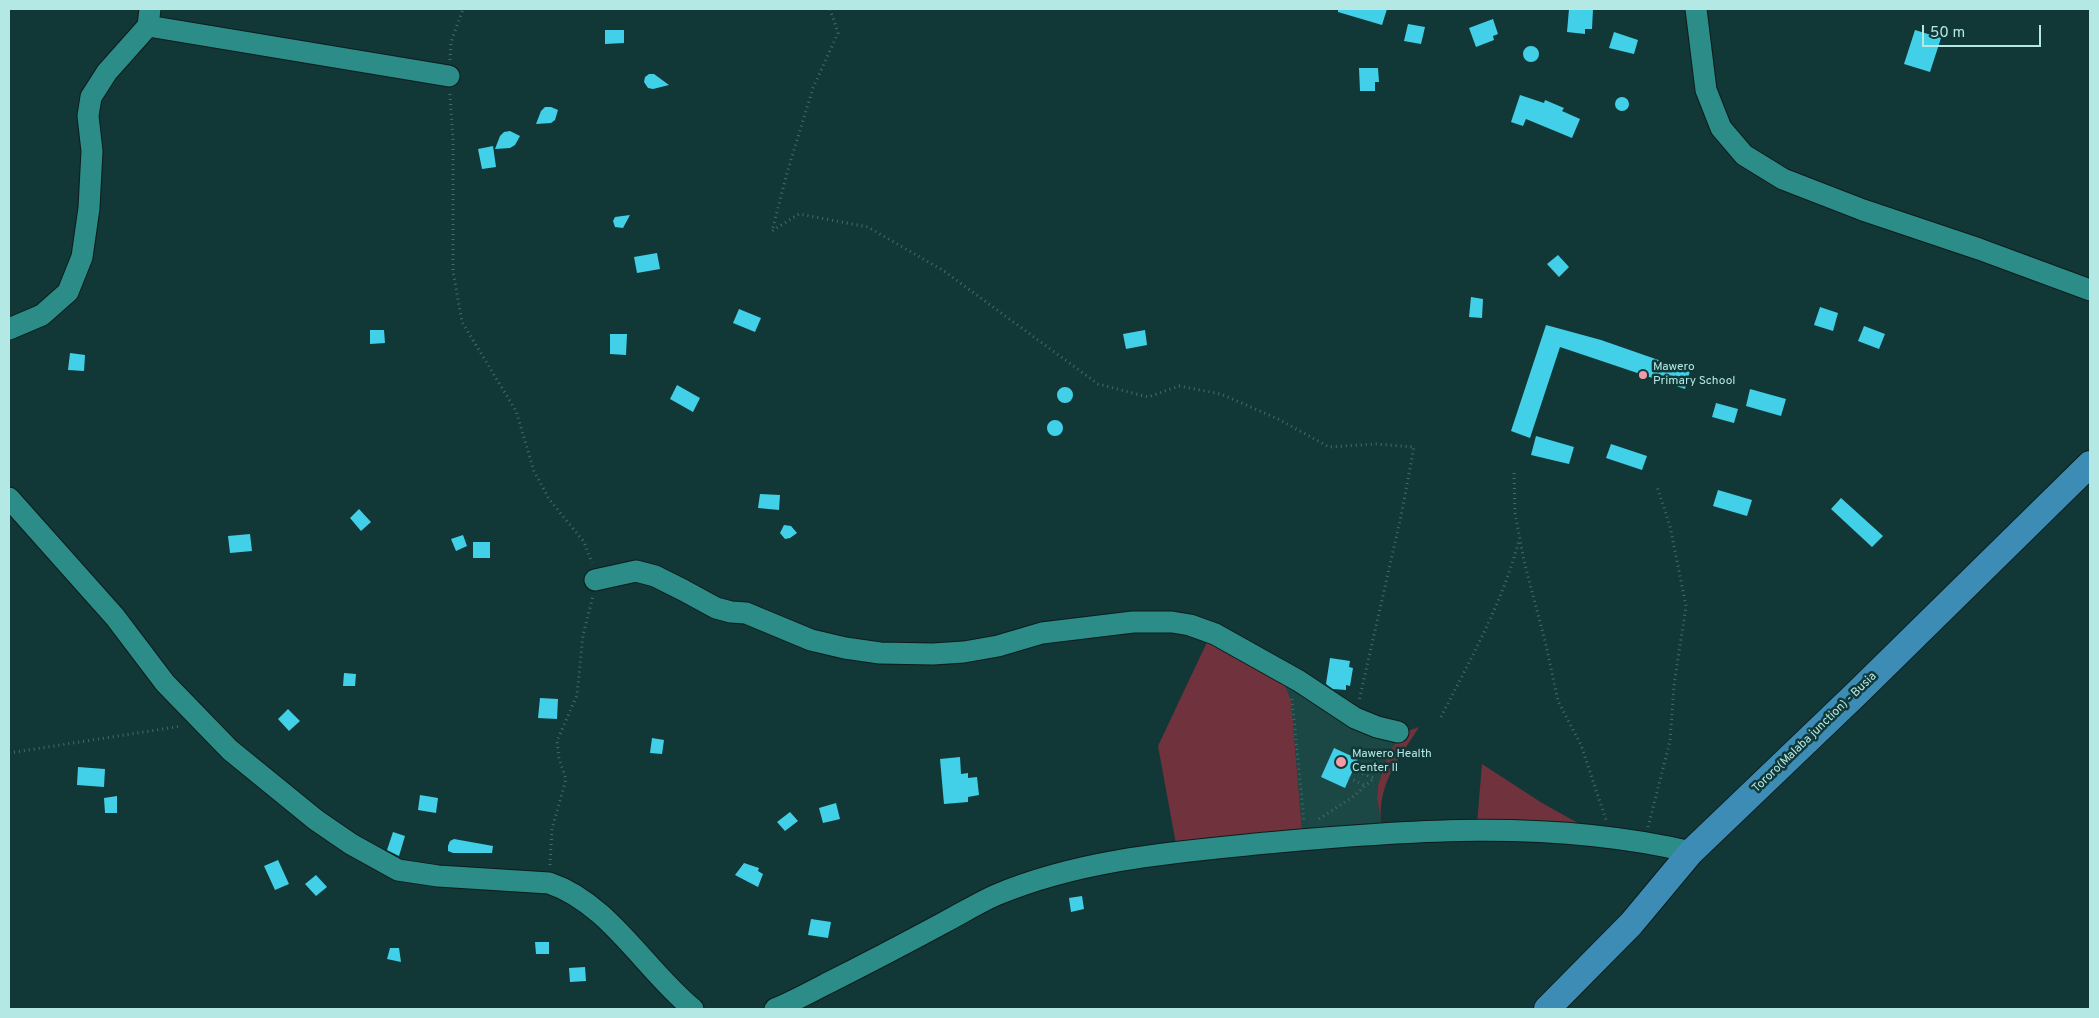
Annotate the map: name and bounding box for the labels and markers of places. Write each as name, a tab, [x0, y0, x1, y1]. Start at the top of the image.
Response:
place label: Mawero Primary School	[1653, 361, 1735, 389]
marker: Mawero Primary School	[1637, 369, 1649, 381]
place label: Mawero Health Center II	[1352, 748, 1432, 776]
marker: Mawero Health Center II	[1334, 755, 1348, 769]

